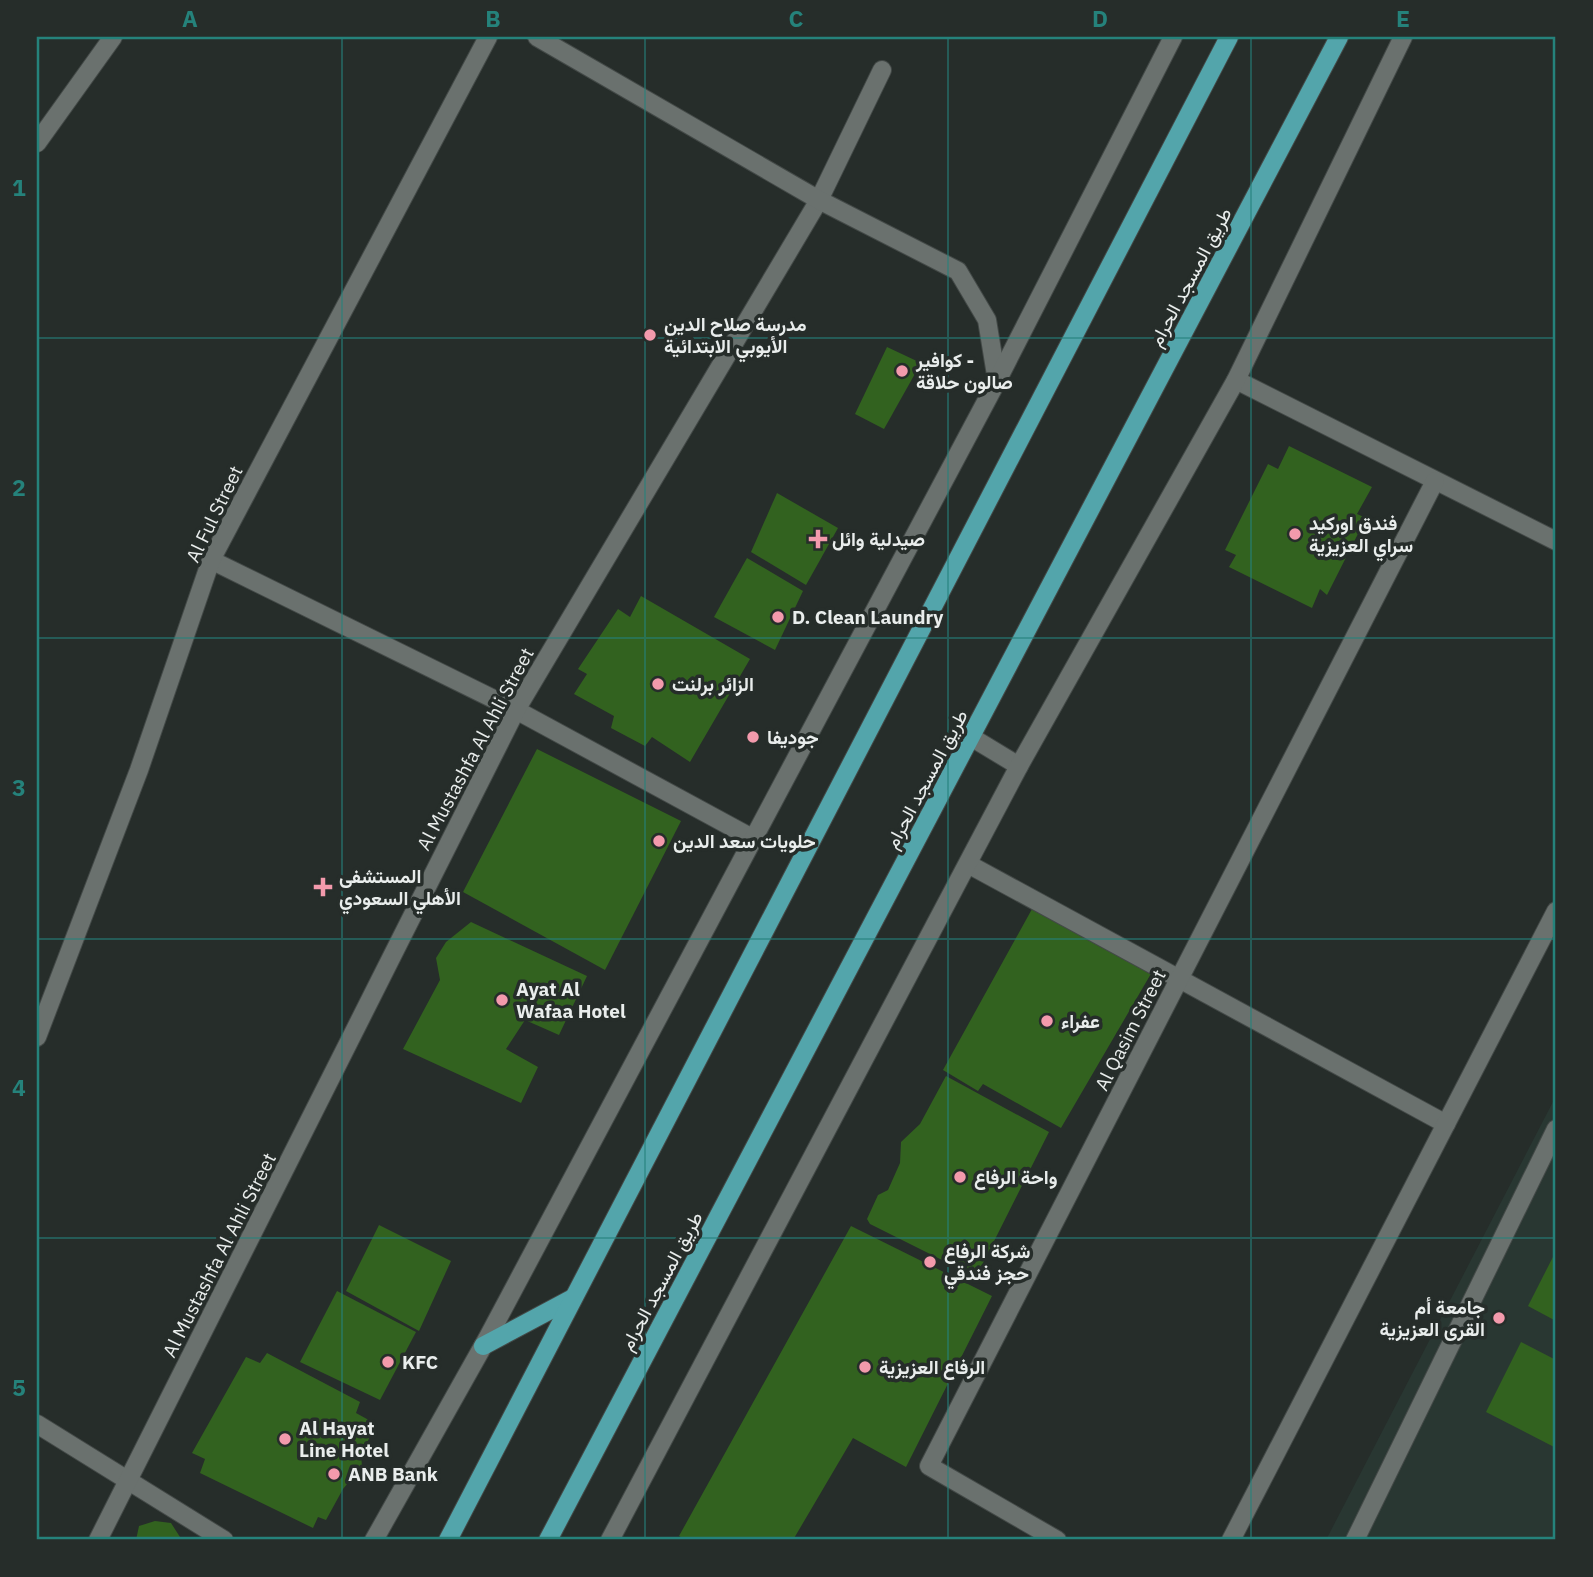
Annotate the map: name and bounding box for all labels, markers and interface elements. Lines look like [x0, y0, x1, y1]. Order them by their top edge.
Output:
text: A [182, 3, 198, 33]
text: B [485, 3, 501, 33]
text: C [789, 3, 804, 33]
text: D [1092, 3, 1108, 33]
text: E [1396, 3, 1410, 33]
text: 1 [12, 172, 26, 202]
street label: طريق المسجد الحرام [1143, 204, 1238, 351]
place label: مدرسة صلاح الدين الأيوبي الابتدائية [664, 312, 807, 363]
marker: مدرسة صلاح الدين الأيوبي الابتدائية [642, 327, 658, 343]
place label: كوافير - صالون حلاقة [915, 348, 1013, 395]
marker: كوافير - صالون حلاقة [894, 363, 910, 379]
street label: Al Ful Street [180, 462, 248, 566]
text: 2 [12, 472, 26, 502]
place label: فندق اوركيد سراي العزيزية [1309, 511, 1413, 562]
marker: فندق اوركيد سراي العزيزية [1287, 526, 1303, 542]
place label: صيدلية وائل [832, 527, 925, 552]
marker: صيدلية وائل [810, 531, 826, 547]
place label: D. Clean Laundry [792, 605, 944, 629]
marker: D. Clean Laundry [770, 609, 786, 625]
street label: Al Mustashfa Al Ahli Street [411, 644, 539, 854]
place label: الزائر برلنت [672, 672, 754, 697]
marker: الزائر برلنت [650, 676, 666, 692]
street label: طريق المسجد الحرام [879, 706, 974, 853]
place label: جوديفا [767, 725, 819, 750]
marker: جوديفا [745, 729, 761, 745]
text: 3 [12, 772, 26, 802]
place label: حلويات سعد الدين [673, 829, 816, 854]
marker: حلويات سعد الدين [651, 833, 667, 849]
place label: المستشفى الأهلي السعودي [339, 864, 461, 915]
marker: المستشفى الأهلي السعودي [313, 877, 333, 897]
street label: Al Qasim Street [1089, 965, 1171, 1095]
place label: Ayat Al Wafaa Hotel [516, 977, 626, 1023]
marker: Ayat Al Wafaa Hotel [494, 992, 510, 1008]
place label: عفراء [1061, 1009, 1100, 1034]
marker: عفراء [1039, 1013, 1055, 1029]
text: 4 [12, 1072, 26, 1102]
street label: Al Mustashfa Al Ahli Street [157, 1149, 281, 1361]
place label: واحة الرفاع [974, 1165, 1058, 1190]
marker: واحة الرفاع [952, 1169, 968, 1185]
street label: طريق المسجد الحرام [614, 1208, 709, 1355]
place label: شركة الرفاع حجز فندقي [944, 1239, 1030, 1290]
marker: شركة الرفاع حجز فندقي [922, 1254, 938, 1270]
place label: جامعة أم القرى العزيزية [1380, 1295, 1485, 1342]
marker: جامعة أم القرى العزيزية [1491, 1310, 1507, 1326]
place label: KFC [402, 1350, 438, 1374]
marker: KFC [380, 1354, 396, 1370]
place label: الرفاع العزيزية [879, 1355, 985, 1380]
marker: الرفاع العزيزية [857, 1359, 873, 1375]
text: 5 [12, 1372, 26, 1402]
place label: Al Hayat Line Hotel [299, 1416, 389, 1462]
marker: Al Hayat Line Hotel [277, 1431, 293, 1447]
place label: ANB Bank [348, 1462, 438, 1486]
marker: ANB Bank [326, 1466, 342, 1482]

